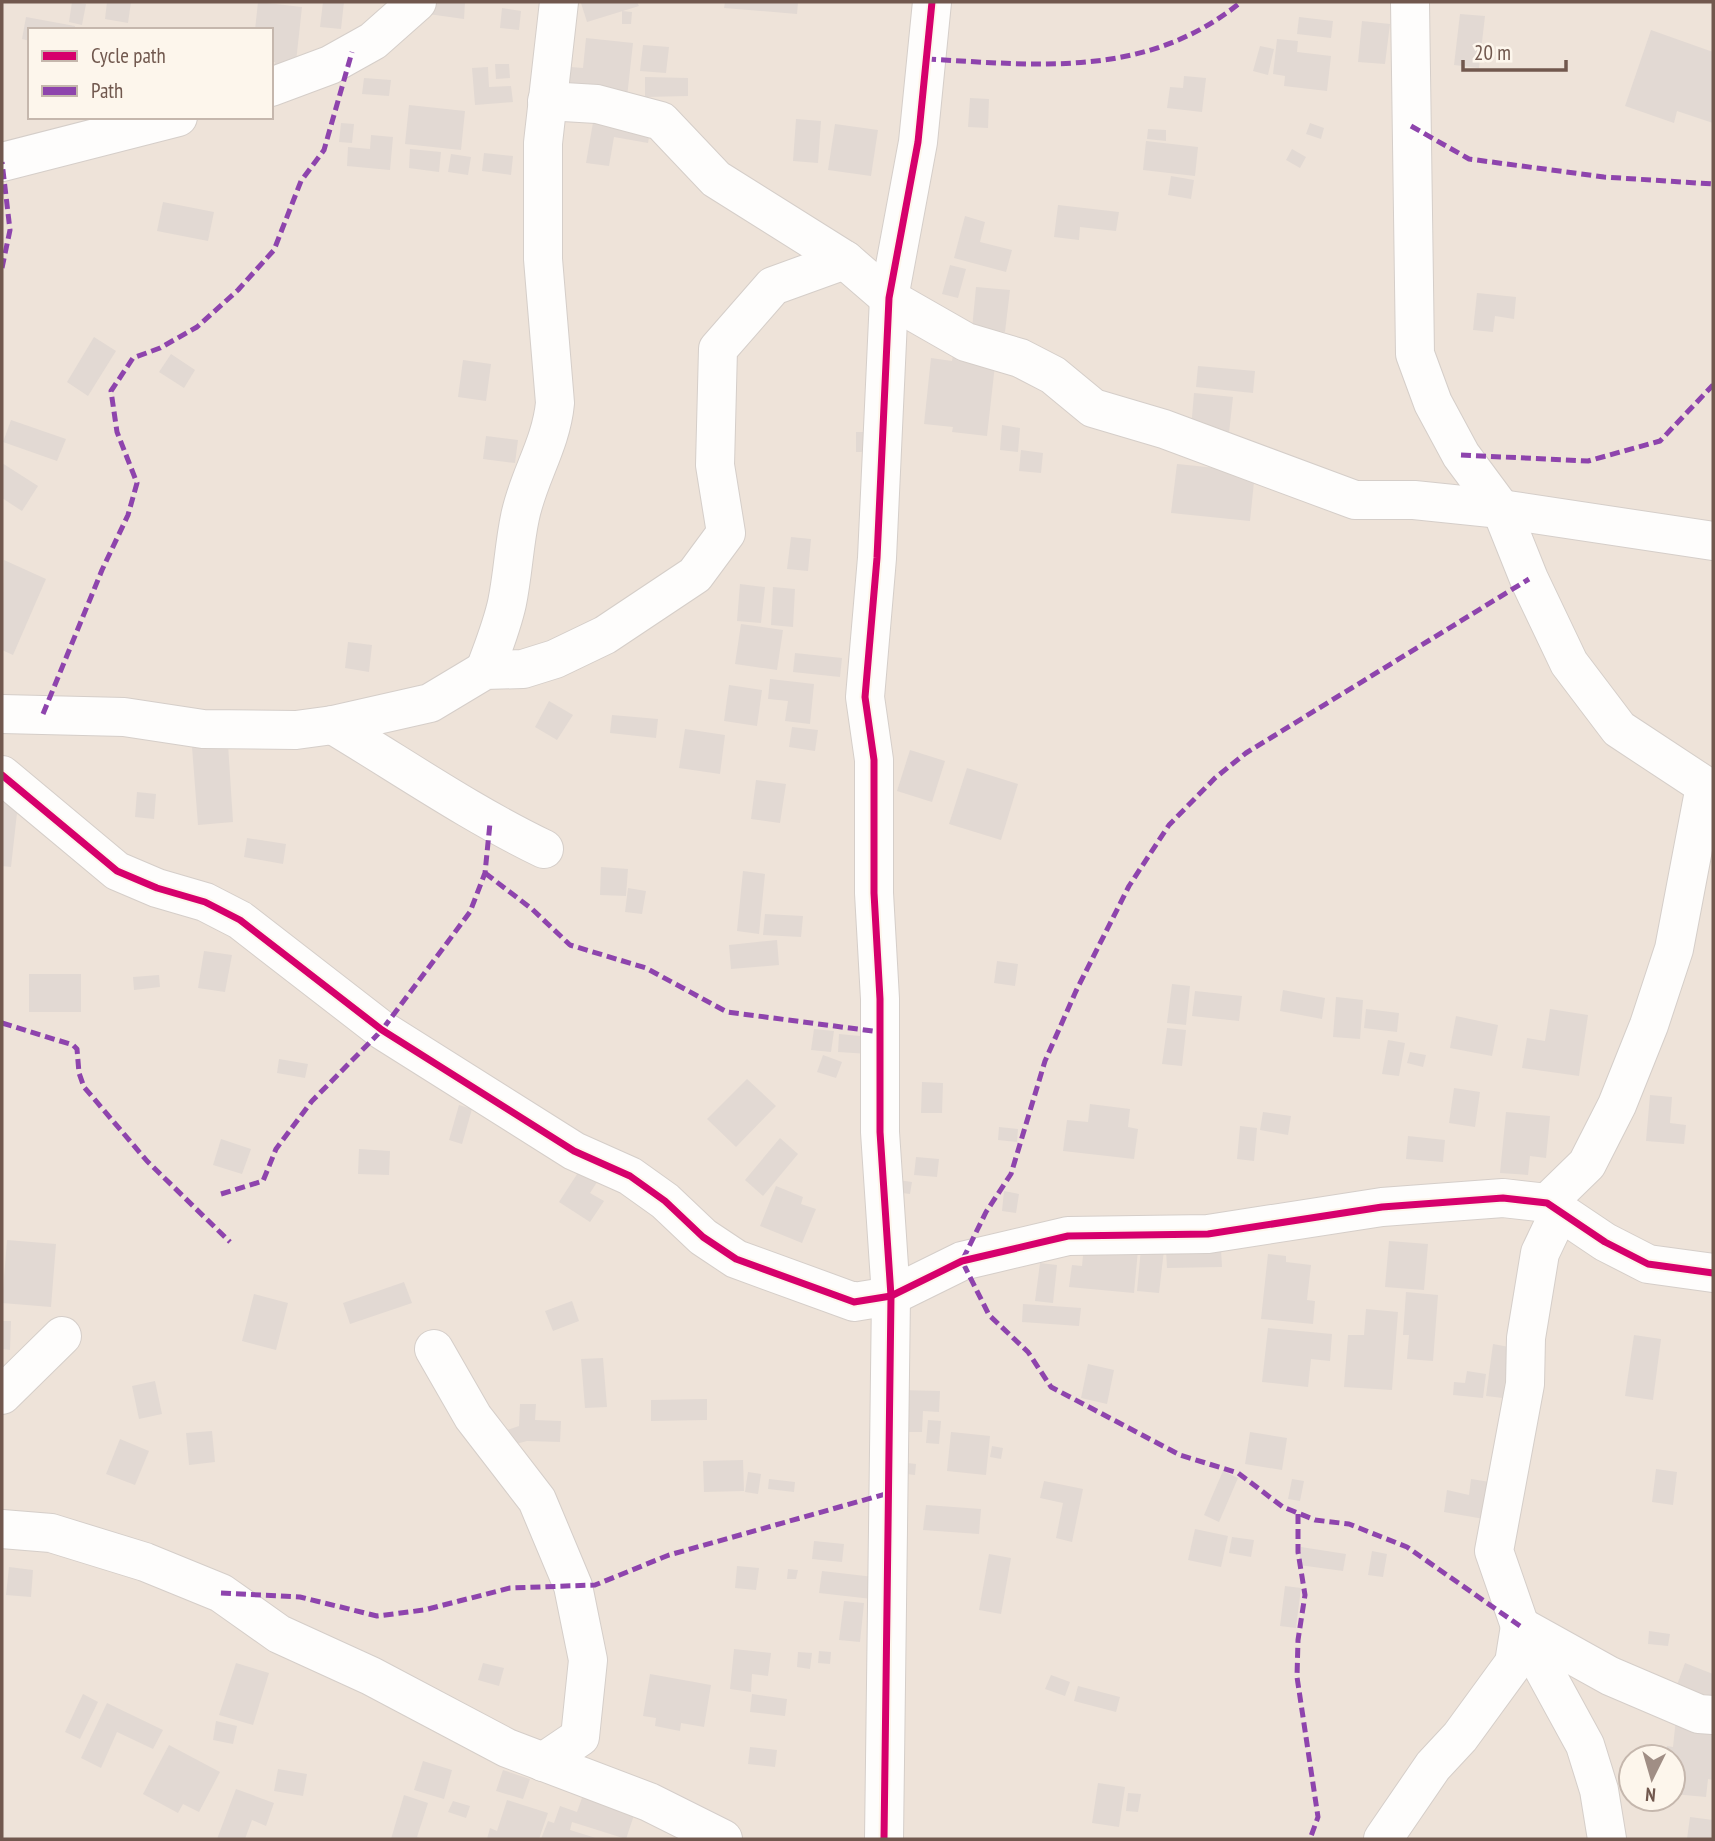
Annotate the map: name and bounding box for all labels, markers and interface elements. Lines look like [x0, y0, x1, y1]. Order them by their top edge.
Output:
legend [28, 28, 273, 119]
scale bar [1463, 28, 1566, 72]
text: 20 m [1474, 39, 1511, 66]
text: Cycle path [91, 42, 166, 69]
text: Path [91, 77, 123, 104]
north arrow [1617, 1743, 1687, 1813]
text: N [1644, 1783, 1657, 1807]

